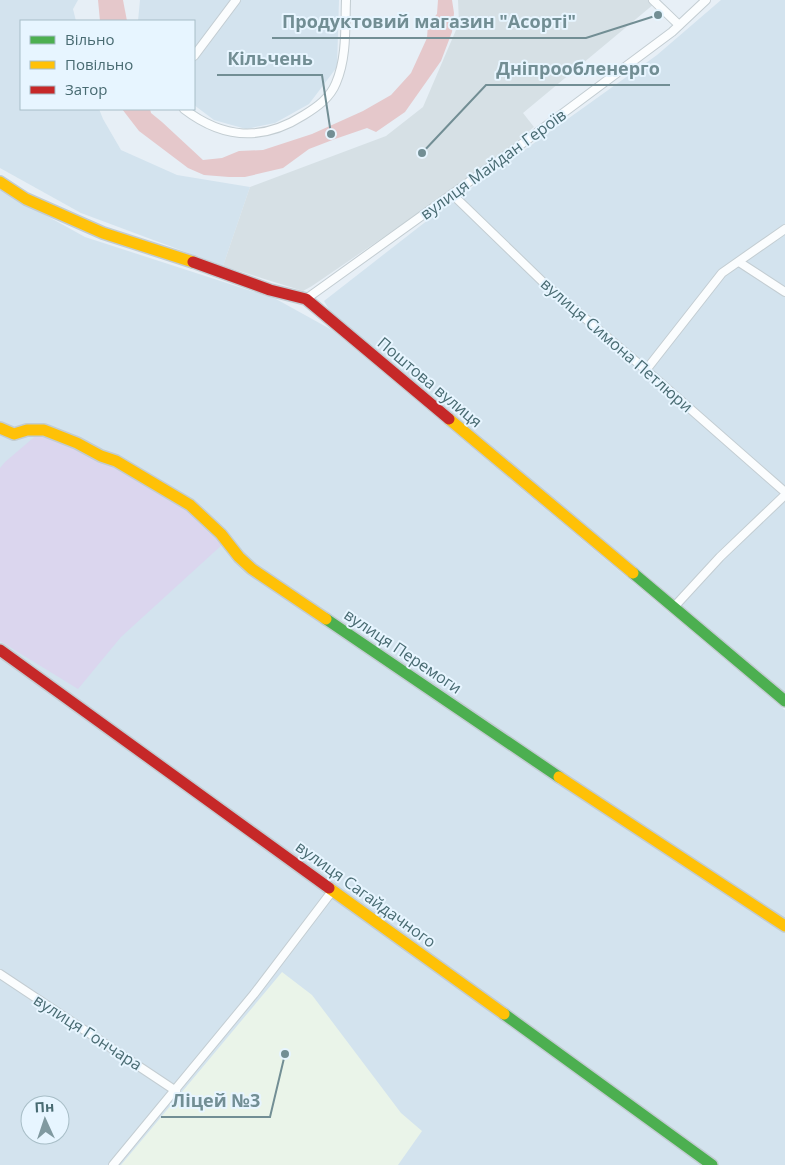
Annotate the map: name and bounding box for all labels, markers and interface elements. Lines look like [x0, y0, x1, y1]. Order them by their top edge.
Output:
callout: Продуктовий магазин "Асорті" [272, 5, 586, 38]
text: Продуктовий магазин "Асорті" [282, 9, 576, 33]
legend [20, 20, 195, 110]
text: Вільно [65, 29, 114, 49]
callout: Кільчень [217, 42, 322, 75]
text: Кільчень [227, 46, 313, 70]
callout: Дніпрообленерго [486, 52, 670, 85]
text: Повільно [65, 54, 133, 74]
text: Дніпрообленерго [496, 56, 660, 80]
text: Затор [65, 79, 107, 99]
street label: вулиця Майдан Героїв [416, 104, 570, 224]
street label: вулиця Симона Петлюри [536, 273, 698, 417]
street label: Поштова вулиця [373, 332, 487, 432]
street label: вулиця Перемоги [340, 603, 466, 699]
street label: вулиця Сагайдачного [291, 836, 441, 952]
street label: вулиця Гончара [30, 989, 146, 1075]
callout: Ліцей №3 [161, 1084, 270, 1117]
text: Ліцей №3 [172, 1088, 260, 1112]
north arrow [20, 1095, 70, 1145]
text: Пн [34, 1097, 55, 1117]

